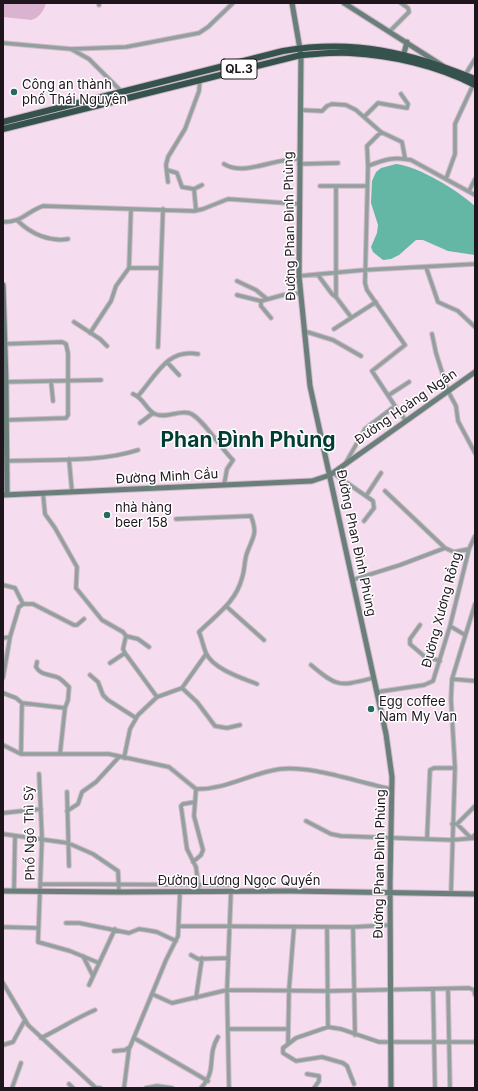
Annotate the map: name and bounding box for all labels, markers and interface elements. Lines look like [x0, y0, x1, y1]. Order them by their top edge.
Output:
road number: QL.3 [221, 59, 257, 79]
place label: Công an thành phố Thái Nguyên [22, 77, 127, 108]
marker: Công an thành phố Thái Nguyên [9, 87, 19, 97]
street label: Đường Phan Đình Phùng [281, 151, 299, 301]
street label: Đường Hoàng Ngân [352, 366, 460, 448]
district label: Phan Đình Phùng [161, 428, 335, 454]
street label: Đường Minh Cầu [115, 467, 219, 487]
street label: Đường Phan Đình Phùng [333, 468, 379, 618]
place label: nhà hàng beer 158 [115, 500, 172, 531]
marker: nhà hàng beer 158 [102, 510, 112, 520]
street label: Đường Xương Rồng [419, 550, 465, 670]
place label: Egg coffee Nam My Van [379, 694, 457, 725]
marker: Egg coffee Nam My Van [366, 704, 376, 714]
street label: Phố Ngô Thì Sỹ [21, 785, 39, 881]
street label: Đường Phan Đình Phùng [371, 789, 389, 939]
street label: Đường Lương Ngọc Quyến [158, 873, 320, 889]

